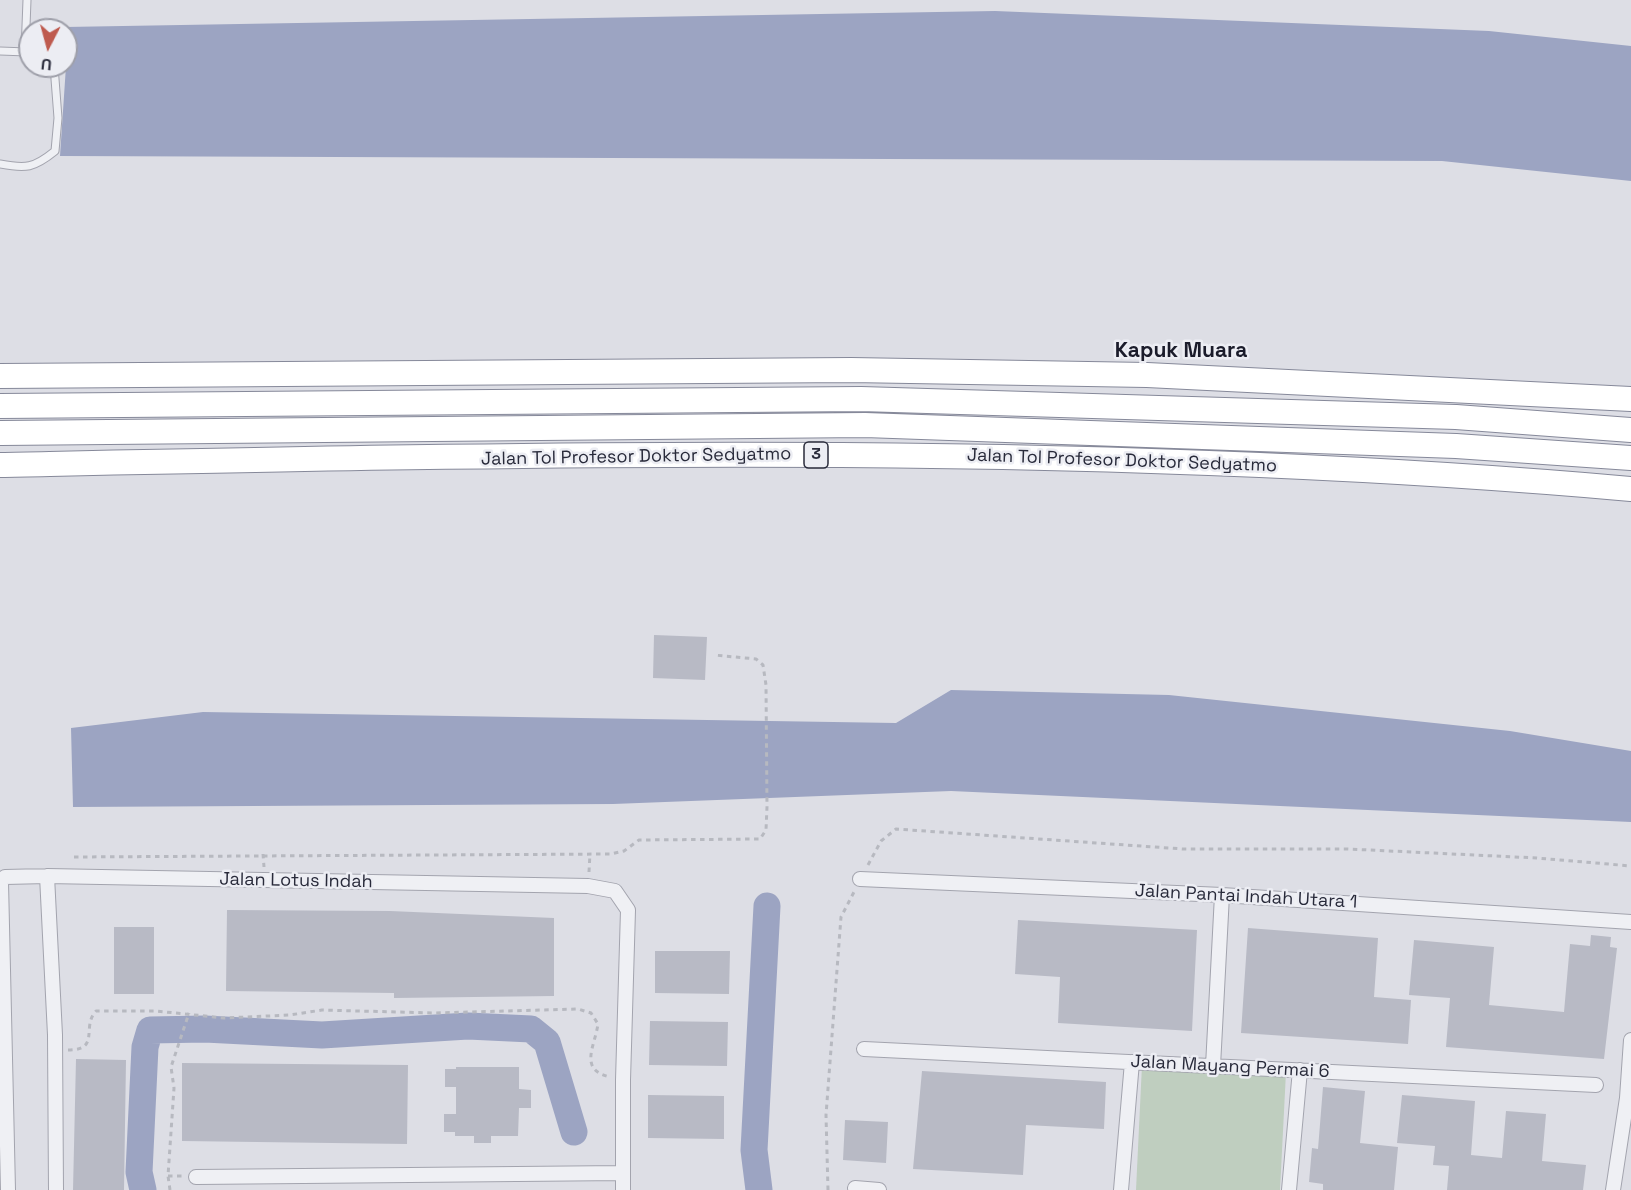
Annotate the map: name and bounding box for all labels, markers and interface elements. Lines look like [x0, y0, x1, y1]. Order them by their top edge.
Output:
north arrow [18, 18, 78, 78]
text: U [40, 53, 53, 75]
district label: Kapuk Muara [1115, 338, 1247, 364]
road number: 3 [804, 442, 828, 468]
street label: Jalan Tol Profesor Doktor Sedyatmo [481, 443, 791, 471]
street label: Jalan Tol Profesor Doktor Sedyatmo [967, 445, 1277, 477]
street label: Jalan Lotus Indah [219, 869, 373, 893]
street label: Jalan Pantai Indah Utara 1 [1134, 880, 1358, 914]
street label: Jalan Mayang Permai 6 [1130, 1051, 1330, 1083]

